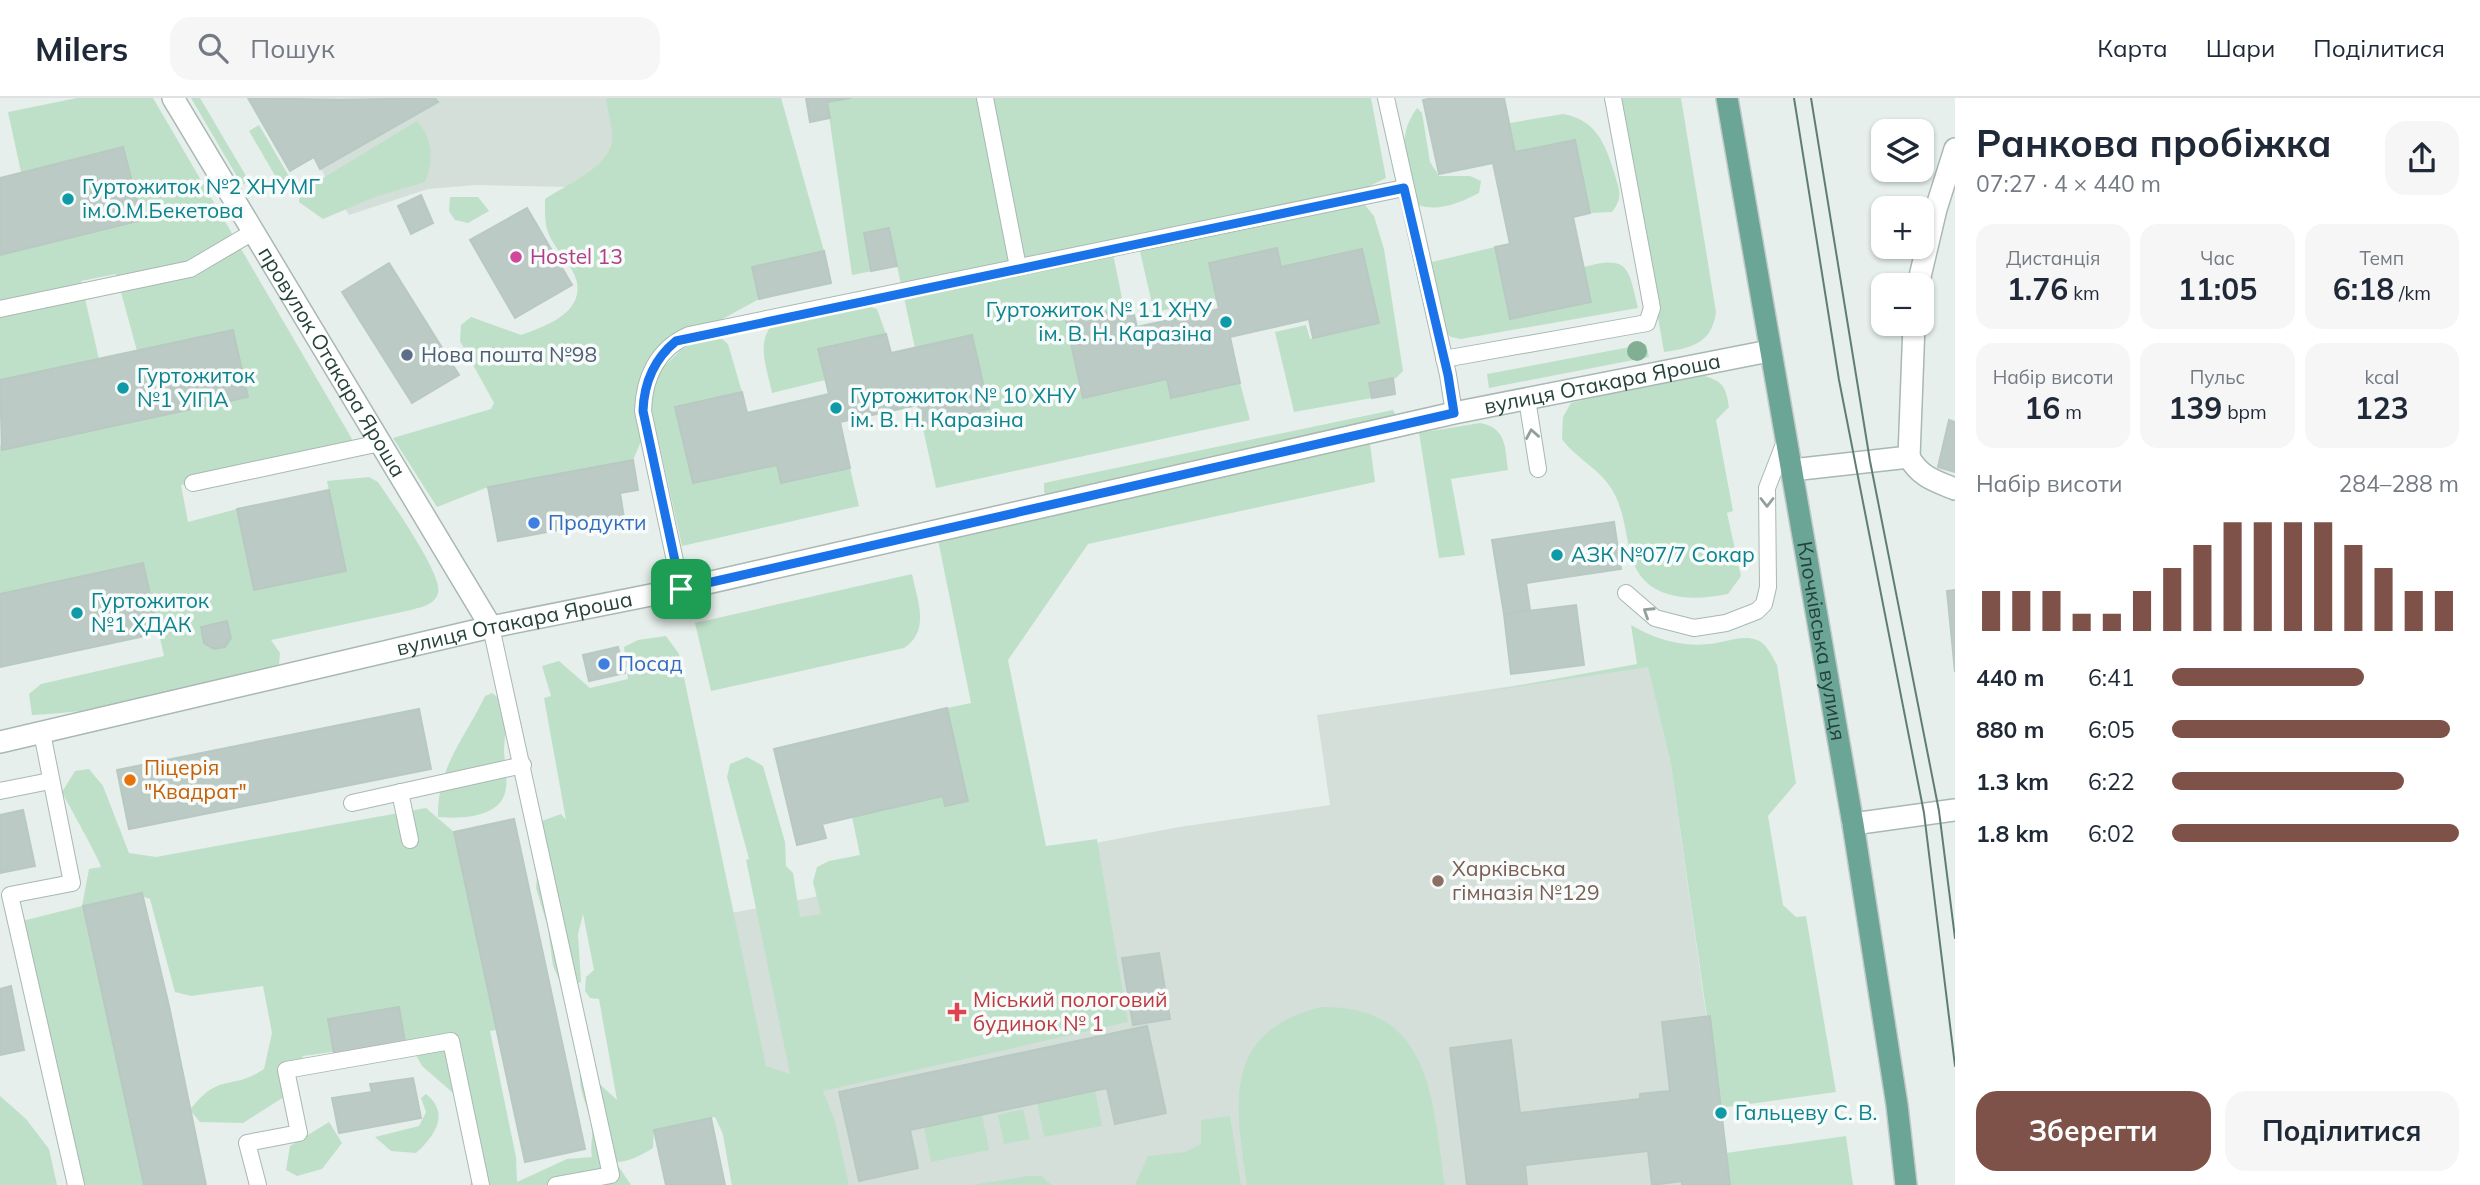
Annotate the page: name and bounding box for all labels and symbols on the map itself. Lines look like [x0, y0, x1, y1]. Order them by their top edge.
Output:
place label: Гуртожиток №2 ХНУМГ ім.О.М.Бекетова [82, 173, 320, 223]
marker: Гуртожиток №2 ХНУМГ ім.О.М.Бекетова [60, 191, 76, 207]
street label: провулок Отакара Яроша [253, 241, 412, 482]
place label: Hostel 13 [530, 243, 623, 269]
marker: Hostel 13 [508, 249, 524, 265]
place label: Гуртожиток № 11 ХНУ ім. В. Н. Каразіна [986, 296, 1212, 346]
marker: Гуртожиток № 11 ХНУ ім. В. Н. Каразіна [1218, 314, 1234, 330]
place label: Нова пошта №98 [421, 341, 597, 367]
marker: Нова пошта №98 [399, 347, 415, 363]
street label: вулиця Отакара Яроша [1482, 347, 1723, 419]
place label: Гуртожиток №1 УІПА [137, 362, 256, 412]
marker: Гуртожиток №1 УІПА [115, 380, 131, 396]
place label: Гуртожиток № 10 ХНУ ім. В. Н. Каразіна [850, 382, 1076, 432]
marker: Гуртожиток № 10 ХНУ ім. В. Н. Каразіна [828, 400, 844, 416]
one-way arrow [1525, 428, 1540, 440]
one-way arrow [1759, 497, 1775, 507]
place label: Продукти [548, 509, 647, 535]
marker: Продукти [526, 515, 542, 531]
street label: Клочківська вулиця [1792, 539, 1852, 742]
place label: АЗК №07/7 Сокар [1571, 541, 1755, 567]
marker: АЗК №07/7 Сокар [1549, 547, 1565, 563]
pin [651, 559, 711, 619]
street label: вулиця Отакара Яроша [394, 585, 634, 661]
place label: Гуртожиток №1 ХДАК [91, 587, 210, 637]
marker: Гуртожиток №1 ХДАК [69, 605, 85, 621]
one-way arrow [1643, 608, 1656, 621]
place label: Посад [618, 650, 683, 676]
marker: Посад [596, 656, 612, 672]
place label: Піцерія "Квадрат" [144, 754, 247, 804]
marker: Піцерія "Квадрат" [122, 772, 138, 788]
place label: Харківська гімназія №129 [1452, 855, 1600, 905]
marker: Харківська гімназія №129 [1430, 873, 1446, 889]
place label: Міський пологовий будинок № 1 [973, 986, 1167, 1036]
marker: Міський пологовий будинок № 1 [947, 1002, 967, 1022]
place label: Гальцеву С. В. [1735, 1099, 1877, 1125]
marker: Гальцеву С. В. [1713, 1105, 1729, 1121]

